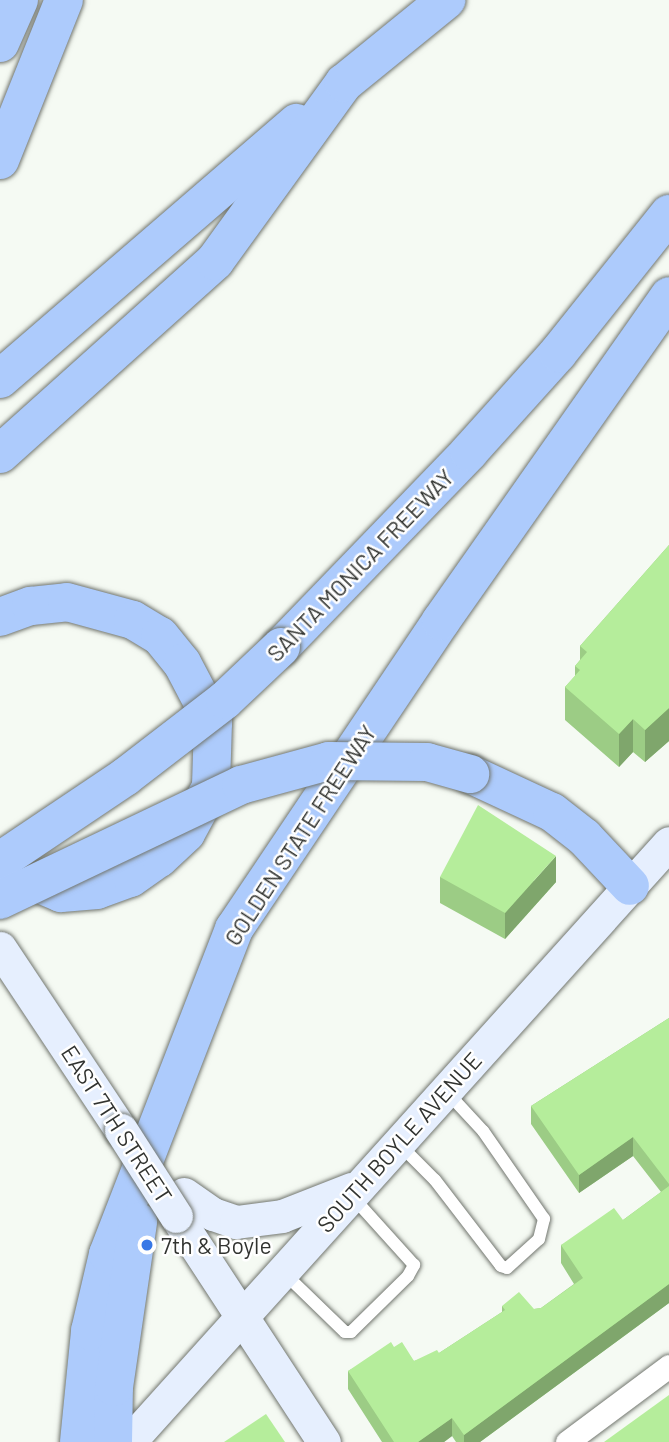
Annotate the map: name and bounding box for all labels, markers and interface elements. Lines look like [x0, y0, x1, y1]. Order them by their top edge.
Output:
street label: SANTA MONICA FREEWAY [261, 463, 459, 667]
street label: GOLDEN STATE FREEWAY [218, 720, 382, 950]
street label: EAST 7TH STREET [56, 1040, 178, 1208]
street label: SOUTH BOYLE AVENUE [311, 1046, 487, 1238]
place label: 7th & Boyle [161, 1231, 272, 1259]
marker: 7th & Boyle [139, 1237, 155, 1253]

